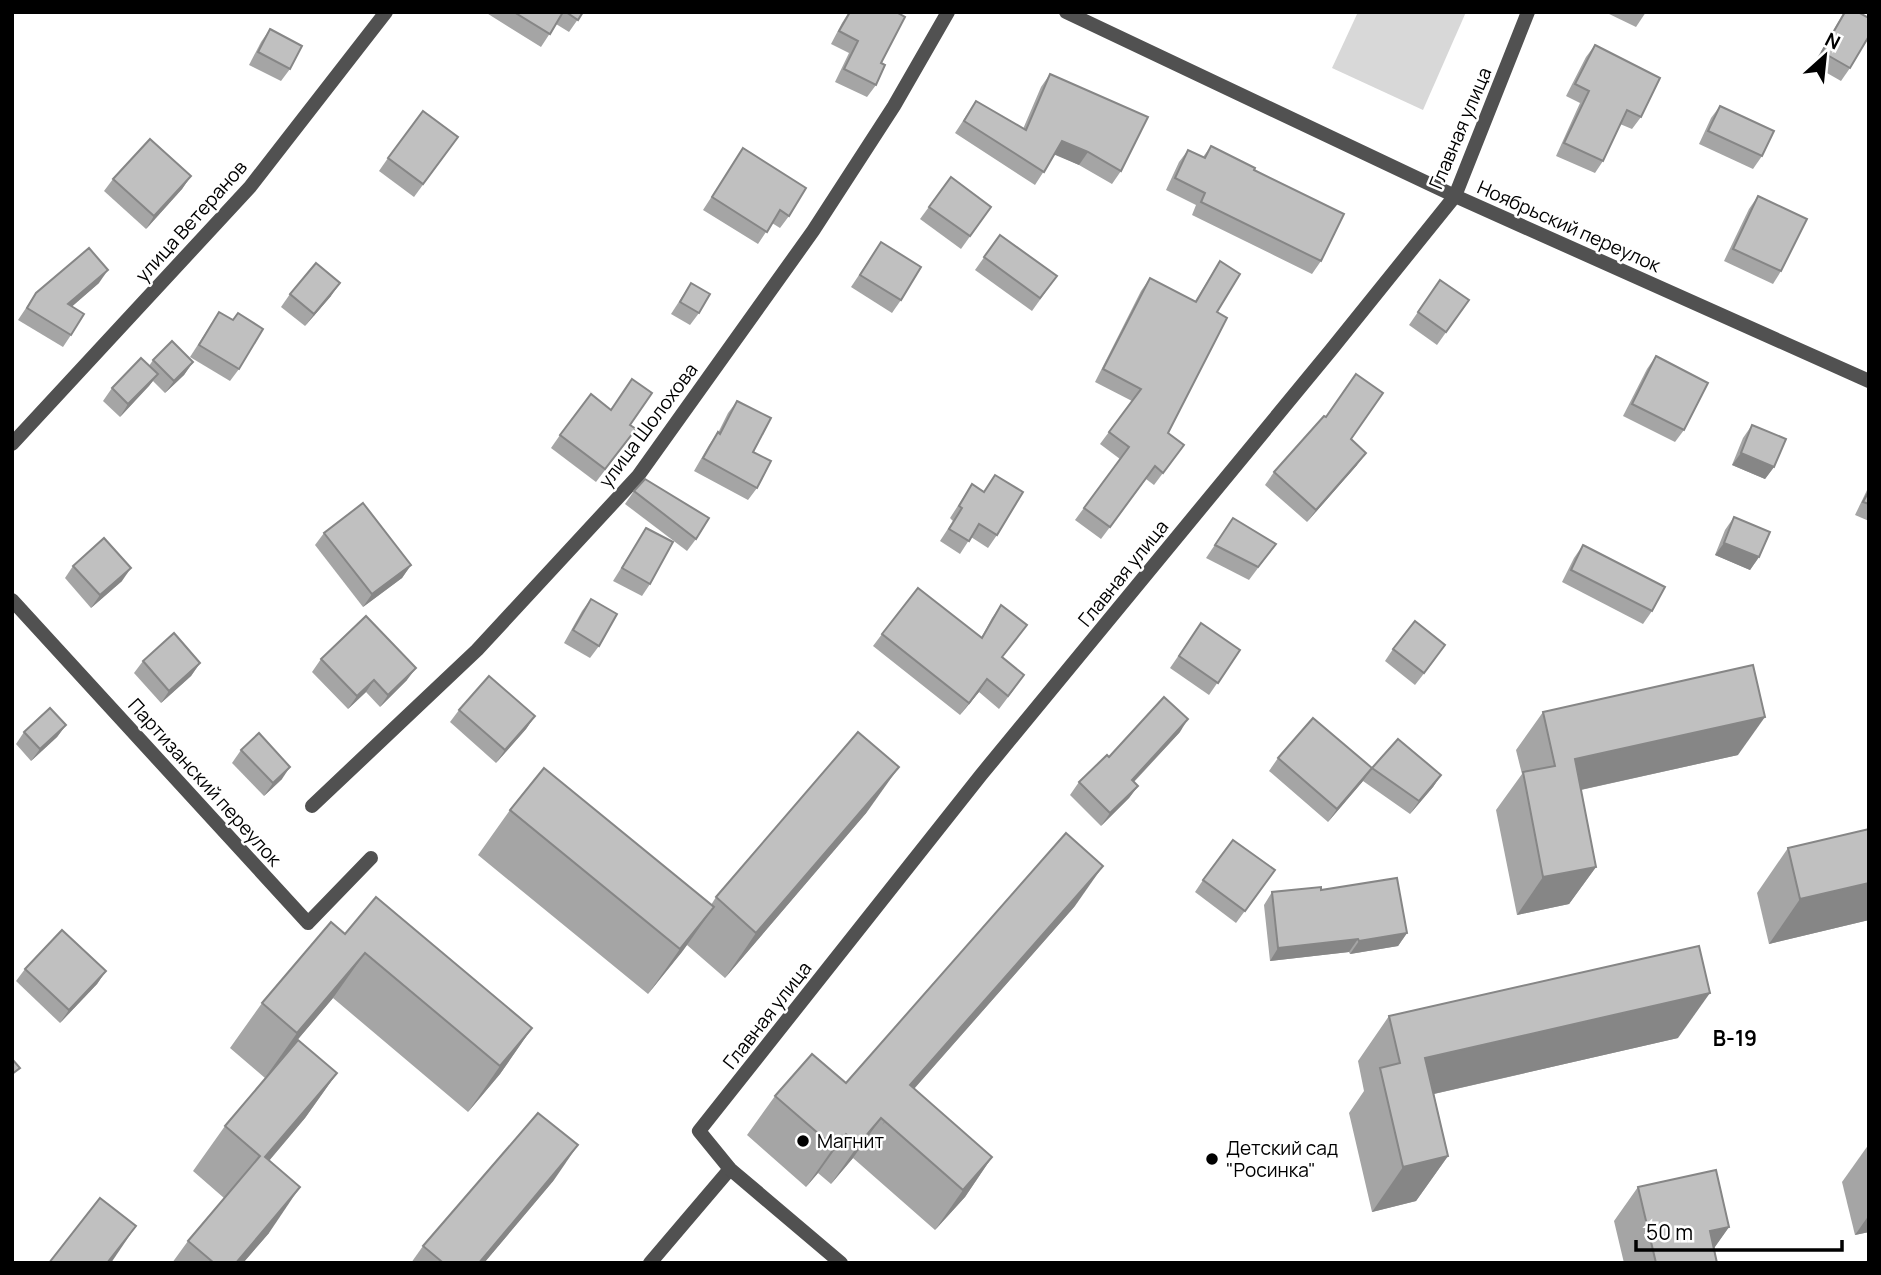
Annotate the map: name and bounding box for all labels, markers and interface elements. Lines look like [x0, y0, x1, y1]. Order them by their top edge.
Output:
north arrow [1790, 21, 1860, 91]
text: N [1821, 26, 1845, 56]
street label: Главная улица [1423, 63, 1497, 193]
street label: улица Ветеранов [129, 155, 253, 287]
street label: Ноябрьский переулок [1473, 174, 1665, 278]
street label: улица Шолохова [593, 357, 703, 493]
street label: Главная улица [1072, 514, 1174, 632]
street label: Партизанский переулок [123, 692, 288, 872]
street label: Главная улица [717, 956, 817, 1074]
district label: В-19 [1713, 1024, 1757, 1052]
place label: Магнит [817, 1128, 884, 1154]
marker: Магнит [795, 1133, 811, 1149]
place label: Детский сад "Росинка" [1226, 1135, 1338, 1183]
marker: Детский сад "Росинка" [1204, 1151, 1220, 1167]
scale bar [1636, 1208, 1842, 1252]
text: 50 m [1646, 1218, 1693, 1246]

